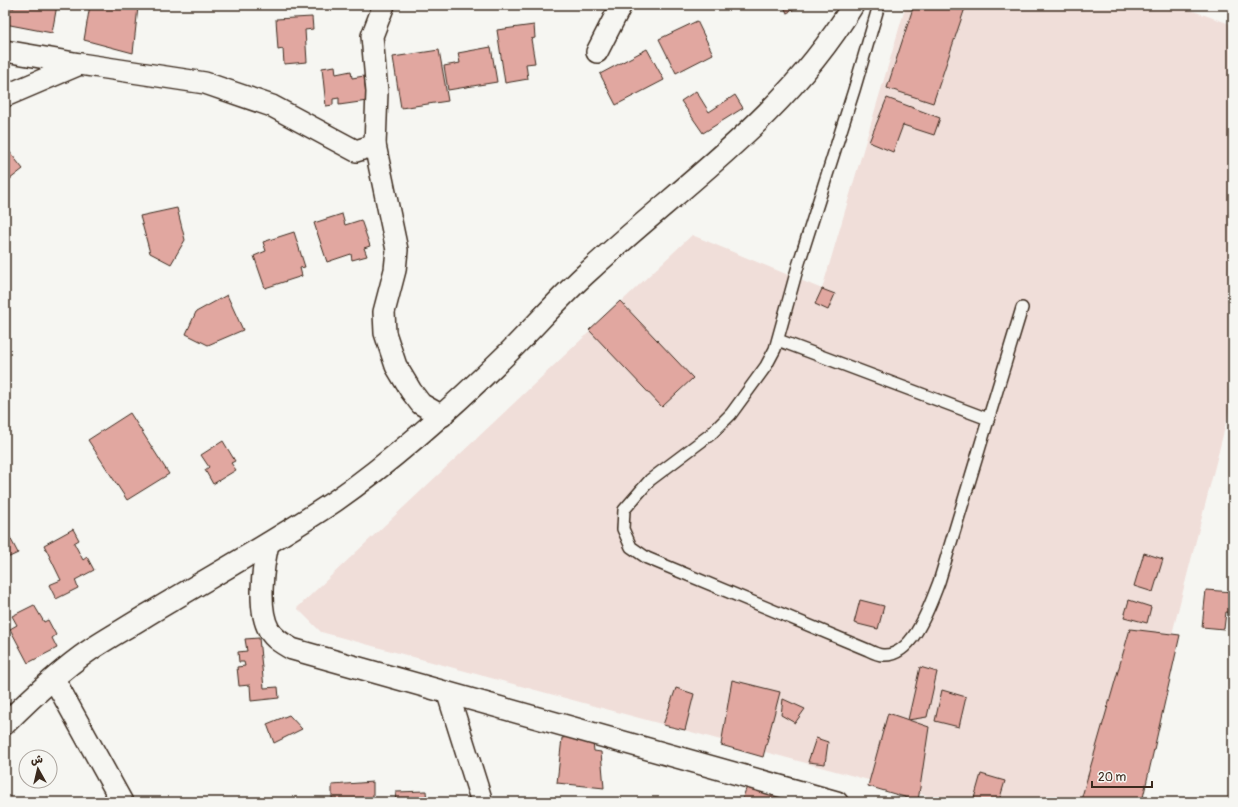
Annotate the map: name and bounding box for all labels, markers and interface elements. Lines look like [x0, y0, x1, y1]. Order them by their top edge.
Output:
north arrow [18, 749, 58, 789]
text: ش [30, 752, 44, 767]
scale bar [1092, 763, 1152, 789]
text: 20 m [1098, 770, 1127, 785]

